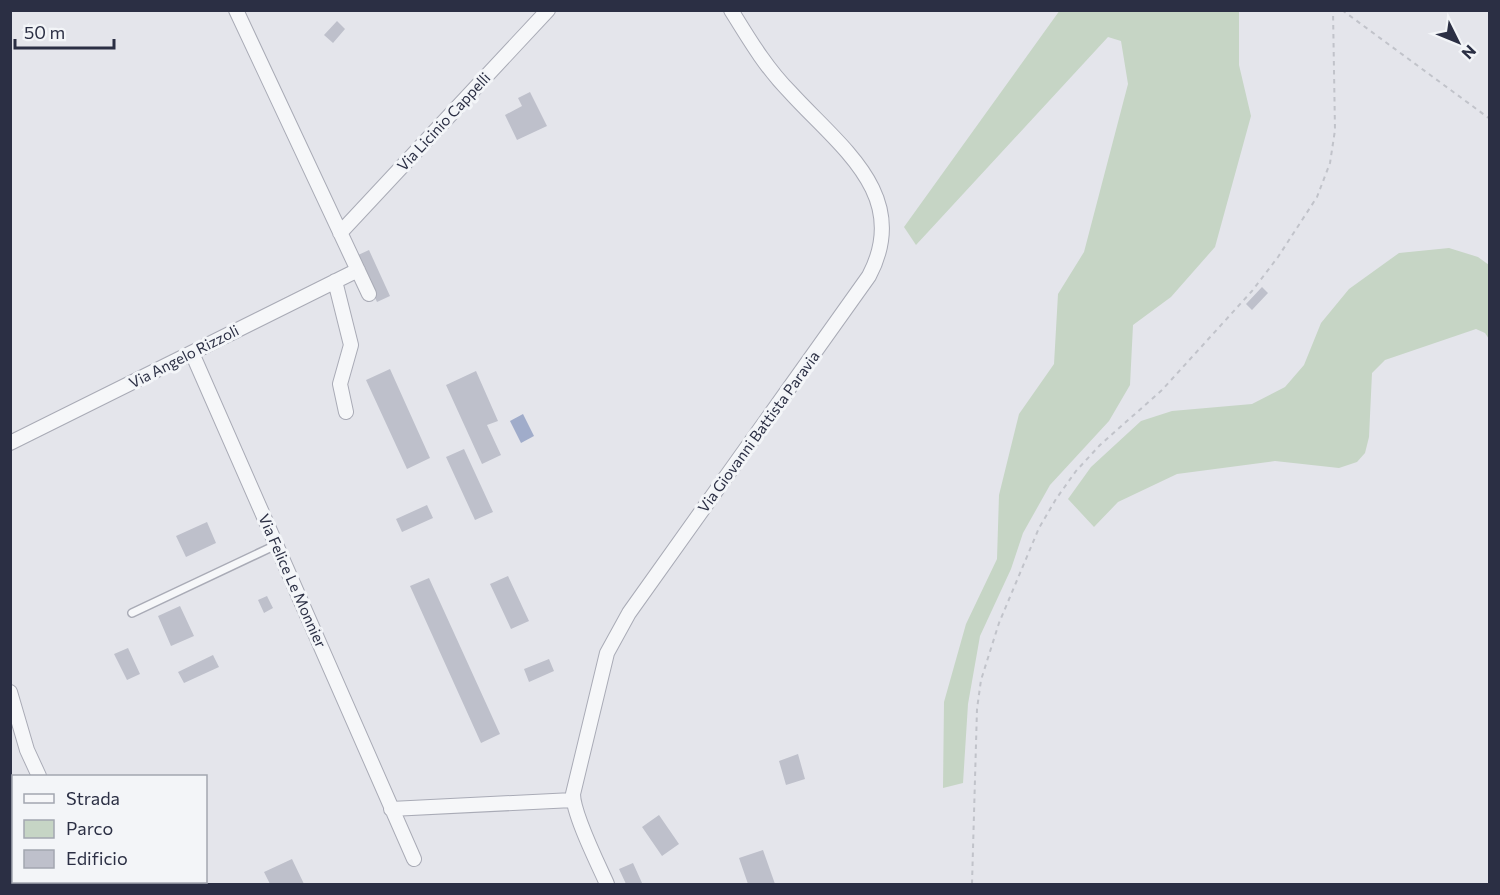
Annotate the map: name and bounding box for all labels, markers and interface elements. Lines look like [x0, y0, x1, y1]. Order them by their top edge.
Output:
scale bar [15, 12, 114, 50]
north arrow [1428, 12, 1488, 72]
text: 50 m [24, 21, 65, 43]
text: N [1458, 42, 1480, 63]
street label: Via Licinio Cappelli [393, 68, 494, 174]
street label: Via Angelo Rizzoli [126, 321, 241, 392]
street label: Via Giovanni Battista Paravia [694, 347, 823, 516]
street label: Via Felice Le Monnier [255, 511, 331, 650]
legend [12, 775, 207, 883]
text: Strada [66, 787, 120, 809]
text: Parco [66, 817, 113, 839]
text: Edificio [66, 847, 128, 869]

